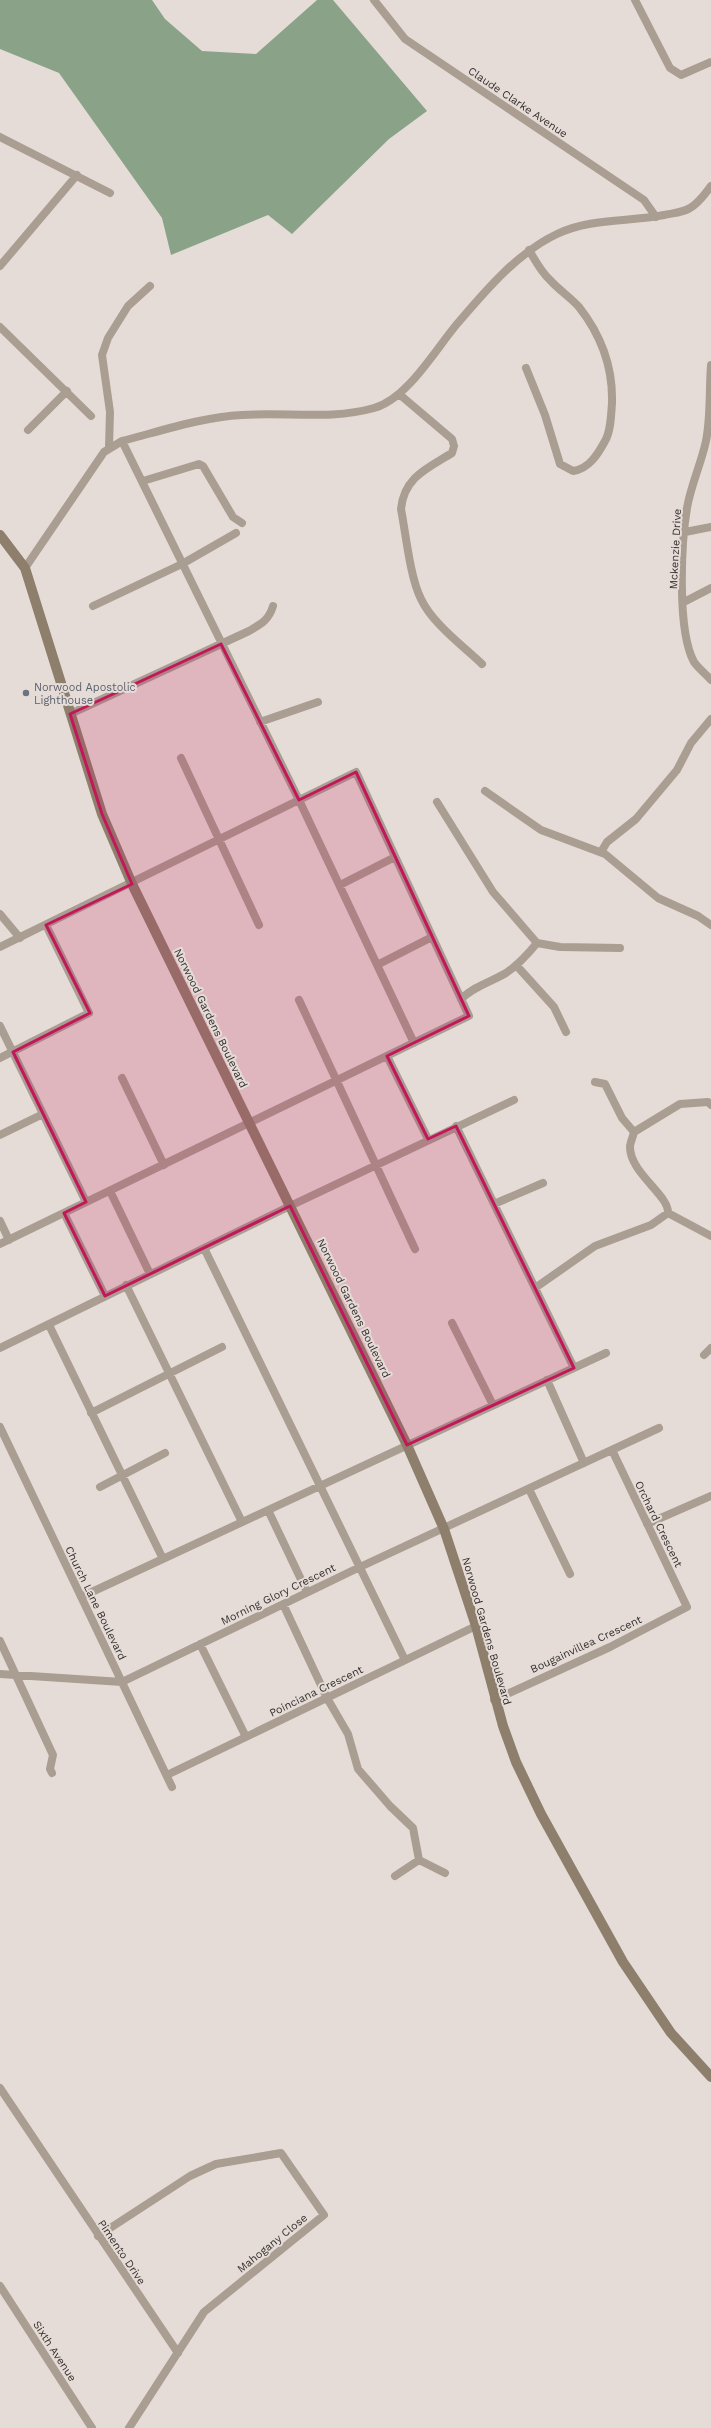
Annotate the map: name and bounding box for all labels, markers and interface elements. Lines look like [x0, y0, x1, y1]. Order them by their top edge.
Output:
street label: Claude Clarke Avenue [466, 64, 570, 141]
street label: Mckenzie Drive [667, 508, 684, 590]
place label: Norwood Apostolic Lighthouse [34, 681, 136, 707]
marker: Norwood Apostolic Lighthouse [21, 688, 31, 698]
street label: Norwood Gardens Boulevard [171, 947, 250, 1090]
street label: Norwood Gardens Boulevard [314, 1237, 393, 1380]
street label: Orchard Crescent [632, 1479, 685, 1570]
street label: Church Lane Boulevard [62, 1544, 129, 1662]
street label: Norwood Gardens Boulevard [459, 1556, 514, 1707]
street label: Morning Glory Crescent [219, 1561, 338, 1628]
street label: Bougainvillea Crescent [528, 1613, 644, 1676]
street label: Poinciana Crescent [267, 1663, 366, 1720]
street label: Mahogany Close [235, 2211, 310, 2276]
street label: Pimento Drive [95, 2217, 148, 2287]
street label: Sixth Avenue [30, 2319, 79, 2384]

